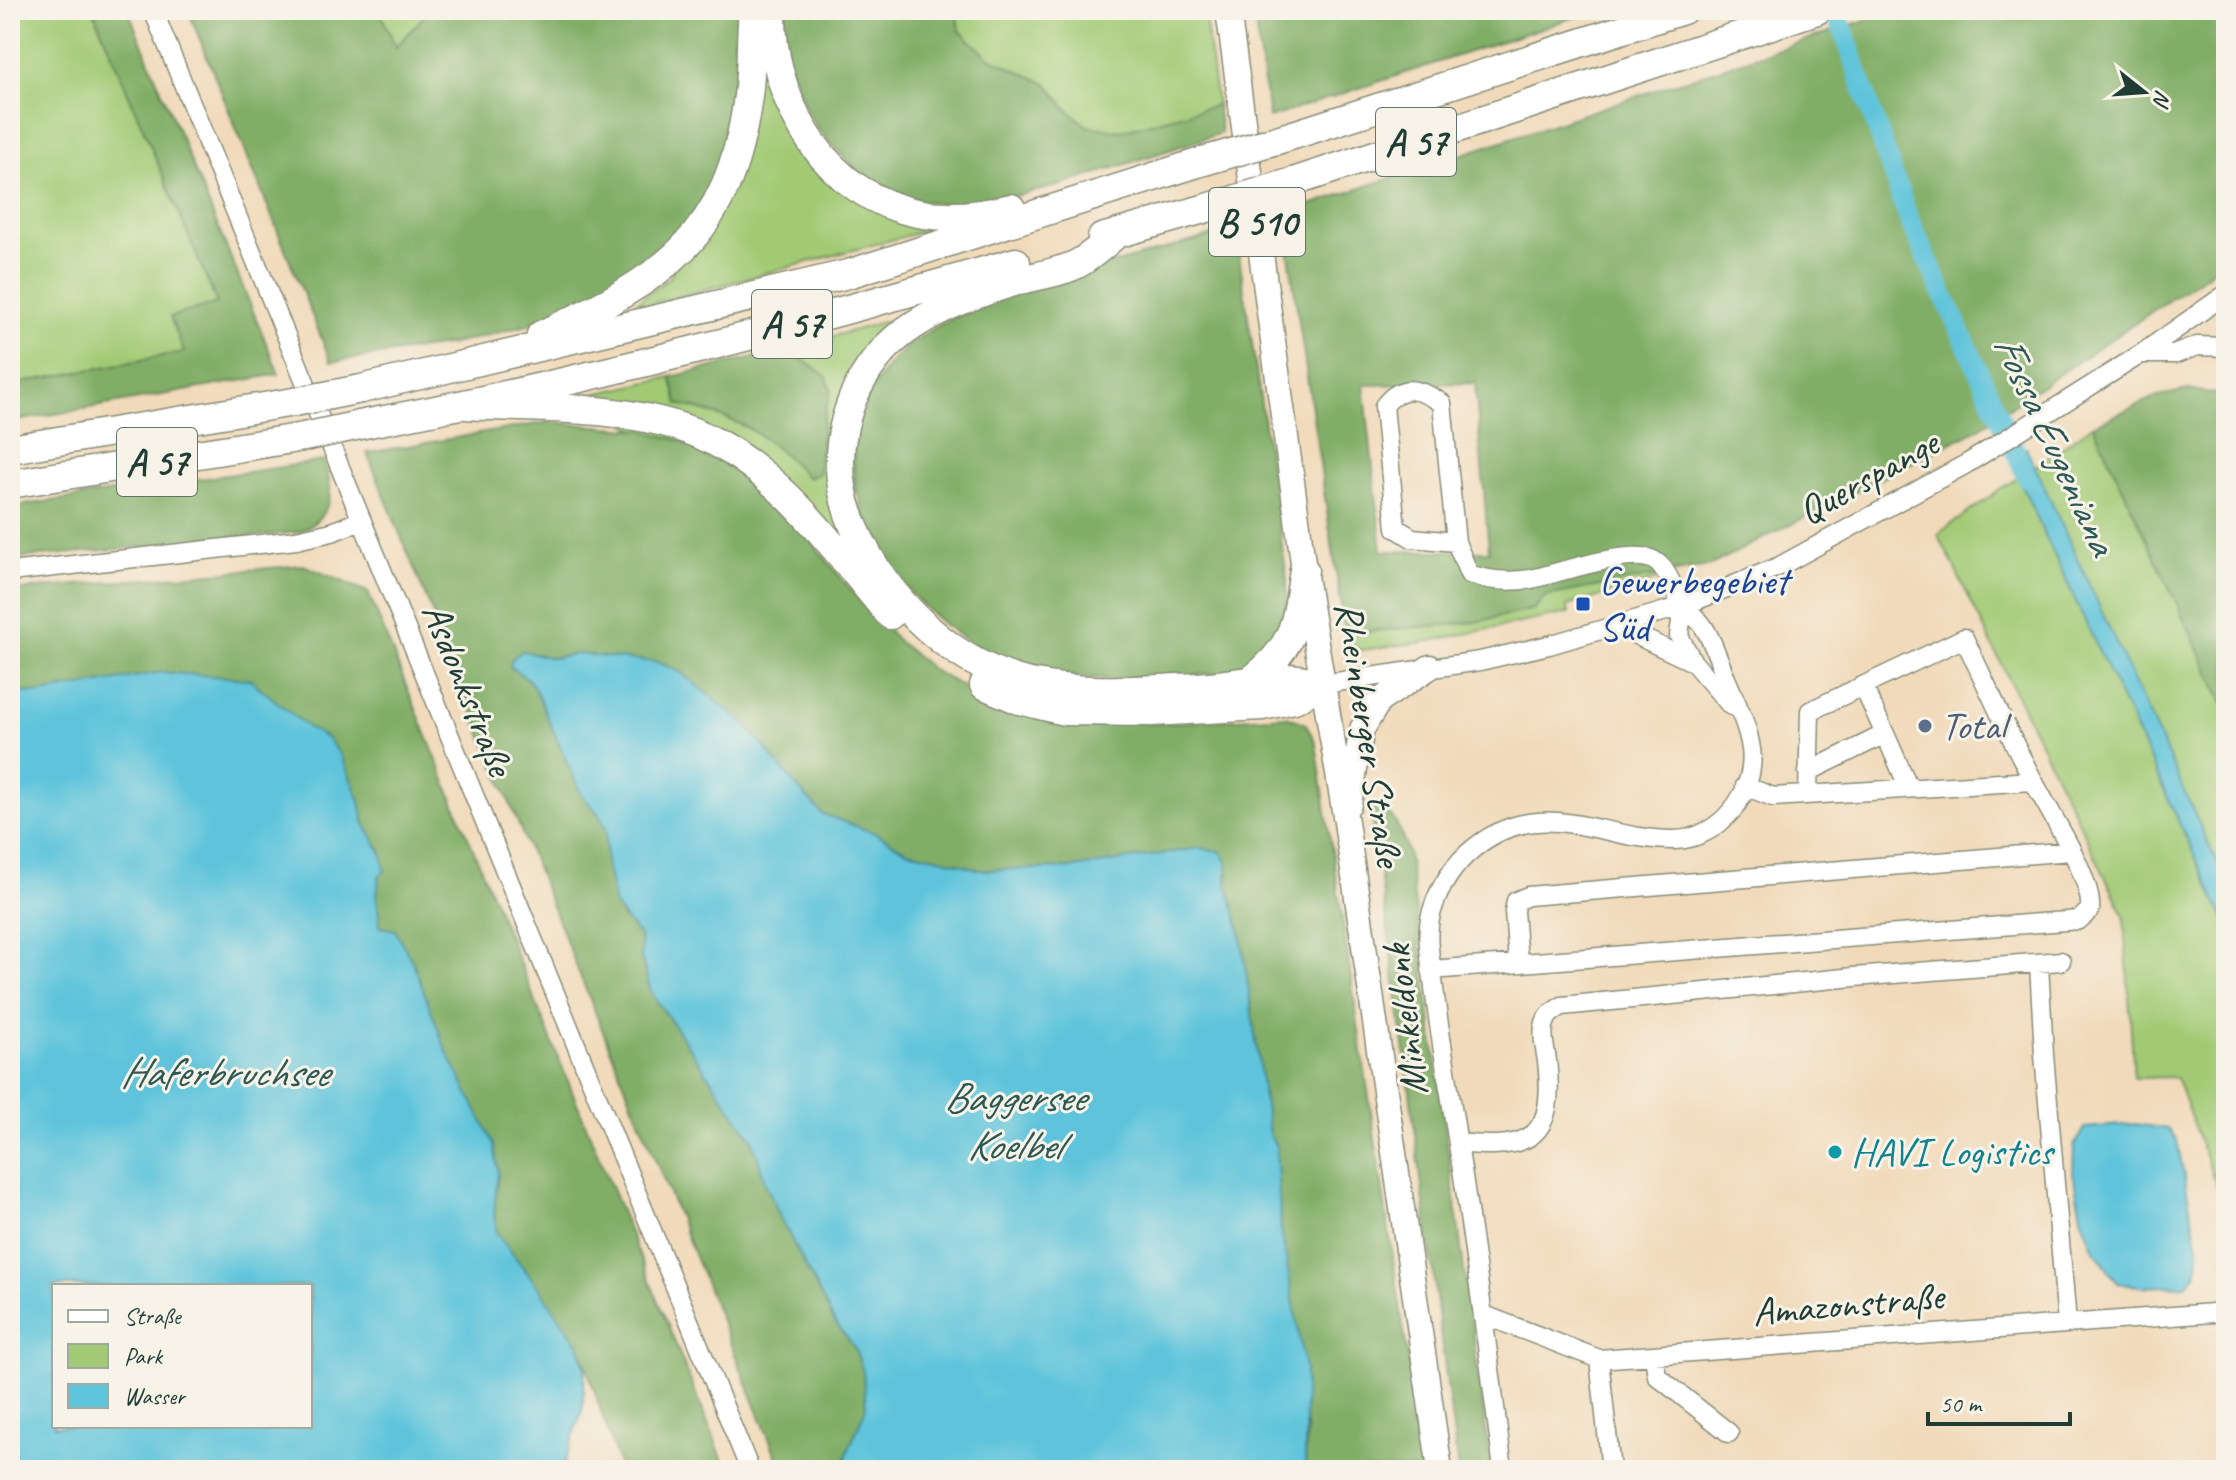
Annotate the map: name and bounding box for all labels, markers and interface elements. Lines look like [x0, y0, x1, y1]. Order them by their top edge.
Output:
north arrow [2104, 52, 2184, 132]
text: N [2146, 87, 2178, 111]
road number: A 57 [1376, 108, 1456, 176]
road number: B 510 [1209, 188, 1305, 256]
road number: A 57 [752, 290, 832, 358]
water label: Fossa Eugeniana [1981, 326, 2130, 566]
street label: Querspange [1789, 417, 1949, 536]
road number: A 57 [117, 428, 197, 496]
place label: Gewerbegebiet Süd [1599, 556, 1794, 652]
street label: Asdonkstraße [411, 595, 526, 786]
marker: Gewerbegebiet Süd [1574, 595, 1592, 613]
street label: Rheinberger Straße [1323, 598, 1415, 873]
place label: Total [1941, 701, 2012, 751]
marker: Total [1916, 717, 1934, 735]
street label: Minkeldonk [1371, 939, 1439, 1098]
water label: Haferbruchsee [120, 1046, 334, 1099]
water label: Baggersee Koelbel [944, 1071, 1091, 1172]
place label: HAVI Logistics [1851, 1127, 2056, 1177]
marker: HAVI Logistics [1826, 1143, 1844, 1161]
street label: Amazonstraße [1751, 1270, 1948, 1337]
legend [52, 1284, 312, 1428]
text: Straße [124, 1301, 183, 1331]
text: Park [124, 1341, 164, 1371]
scale bar [1928, 1376, 2070, 1426]
text: Wasser [124, 1381, 187, 1411]
text: 50 m [1940, 1389, 1983, 1419]

